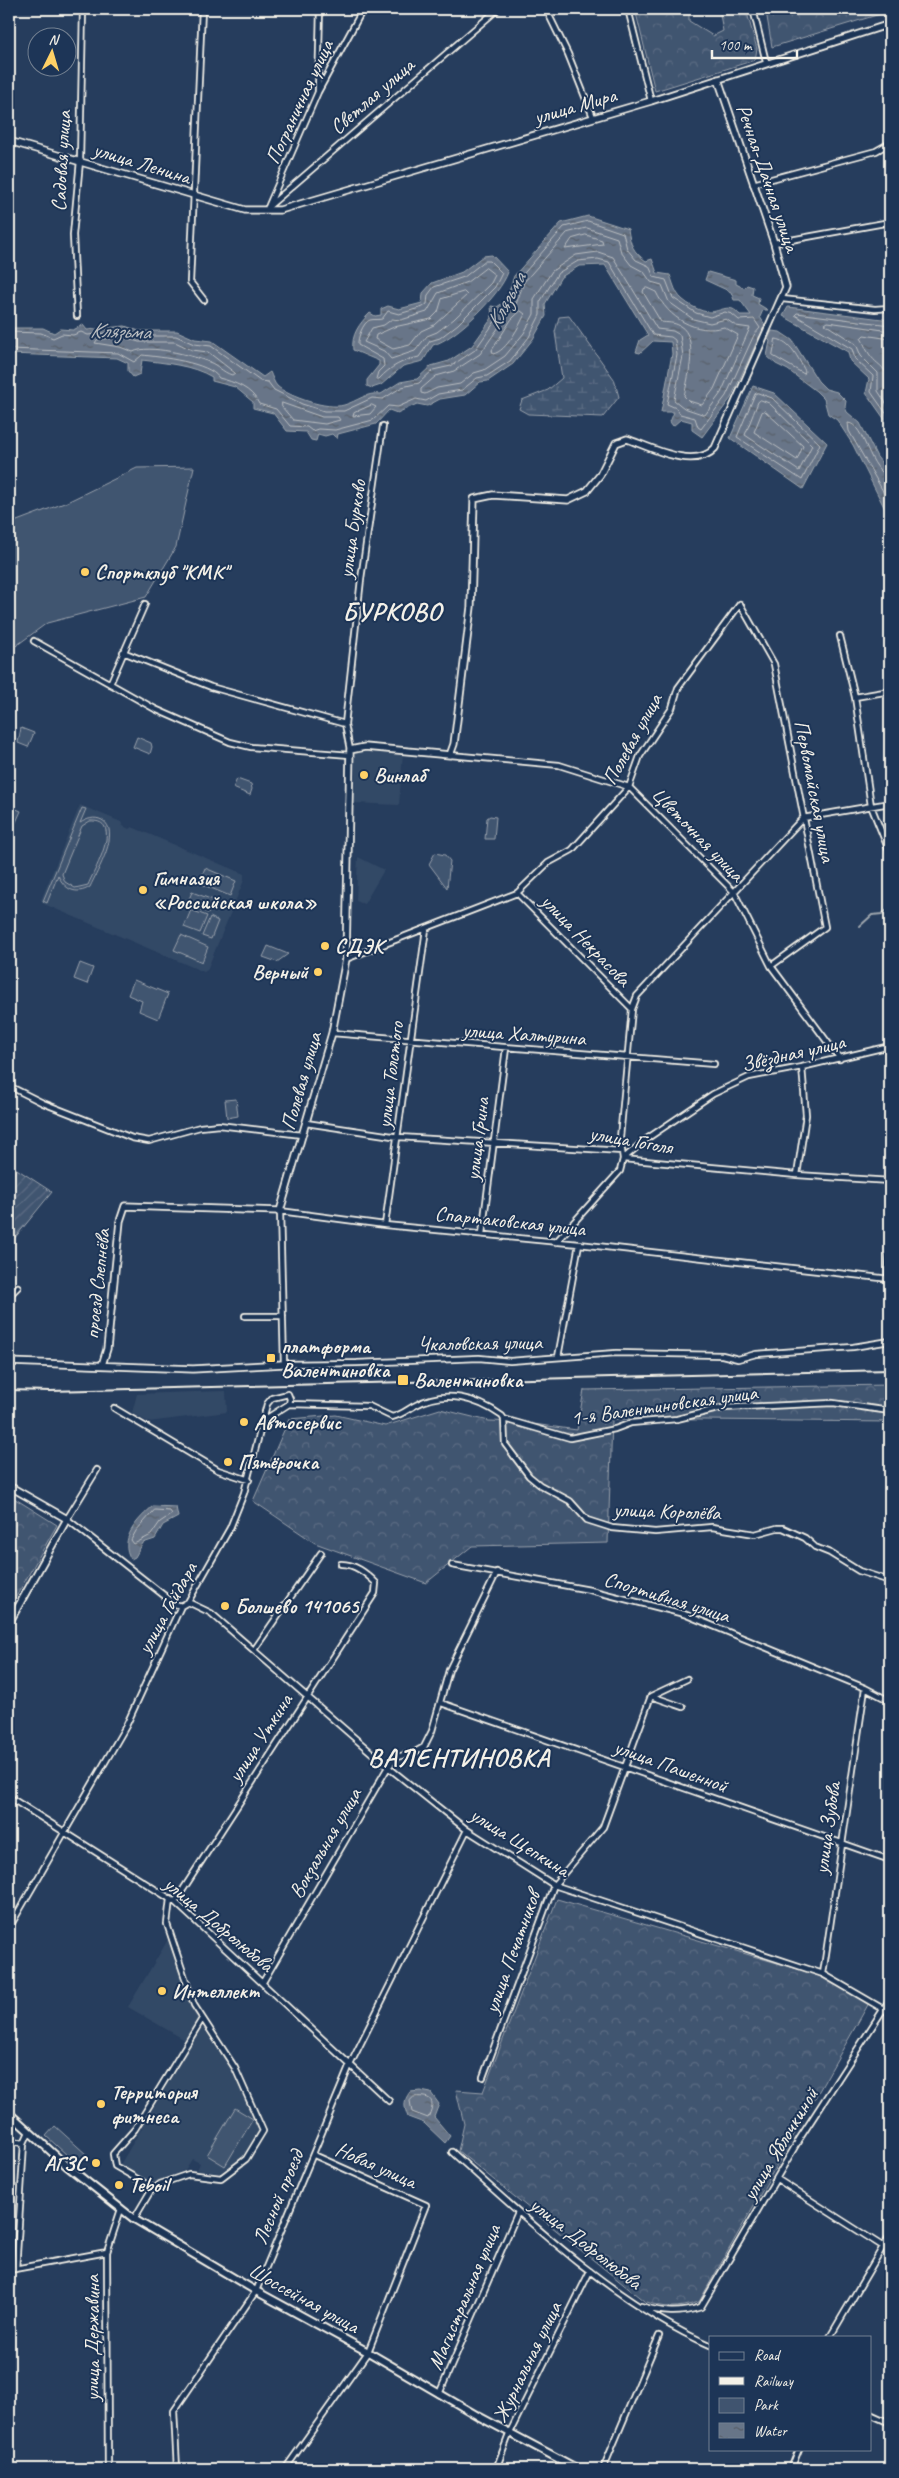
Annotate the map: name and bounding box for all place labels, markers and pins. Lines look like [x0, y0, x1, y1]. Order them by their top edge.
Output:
place label: Спортклуб "КМК" [95, 559, 233, 586]
marker: Спортклуб "КМК" [79, 566, 91, 578]
place label: Винлаб [374, 762, 430, 788]
marker: Винлаб [358, 769, 370, 781]
place label: Гимназия «Российская школа» [153, 865, 317, 915]
marker: Гимназия «Российская школа» [137, 884, 149, 896]
place label: СДЭК [335, 933, 388, 959]
marker: СДЭК [319, 940, 331, 952]
place label: Верный [252, 959, 310, 985]
marker: Верный [312, 966, 324, 978]
place label: платформа Валентиновка [281, 1333, 392, 1383]
marker: платформа Валентиновка [265, 1352, 277, 1364]
place label: Валентиновка [414, 1367, 525, 1393]
marker: Валентиновка [396, 1373, 410, 1387]
place label: Автосервис [254, 1409, 342, 1435]
marker: Автосервис [238, 1416, 250, 1428]
place label: Пятёрочка [238, 1449, 320, 1475]
marker: Пятёрочка [222, 1456, 234, 1468]
place label: Болшево 141065 [235, 1593, 360, 1619]
marker: Болшево 141065 [219, 1600, 231, 1612]
place label: Интеллект [172, 1978, 261, 2004]
marker: Интеллект [156, 1985, 168, 1997]
place label: Территория фитнеса [111, 2079, 198, 2129]
marker: Территория фитнеса [95, 2098, 107, 2110]
place label: АГЗС [44, 2150, 89, 2176]
marker: АГЗС [90, 2157, 102, 2169]
place label: Teboil [129, 2172, 173, 2198]
marker: Teboil [113, 2179, 125, 2191]

